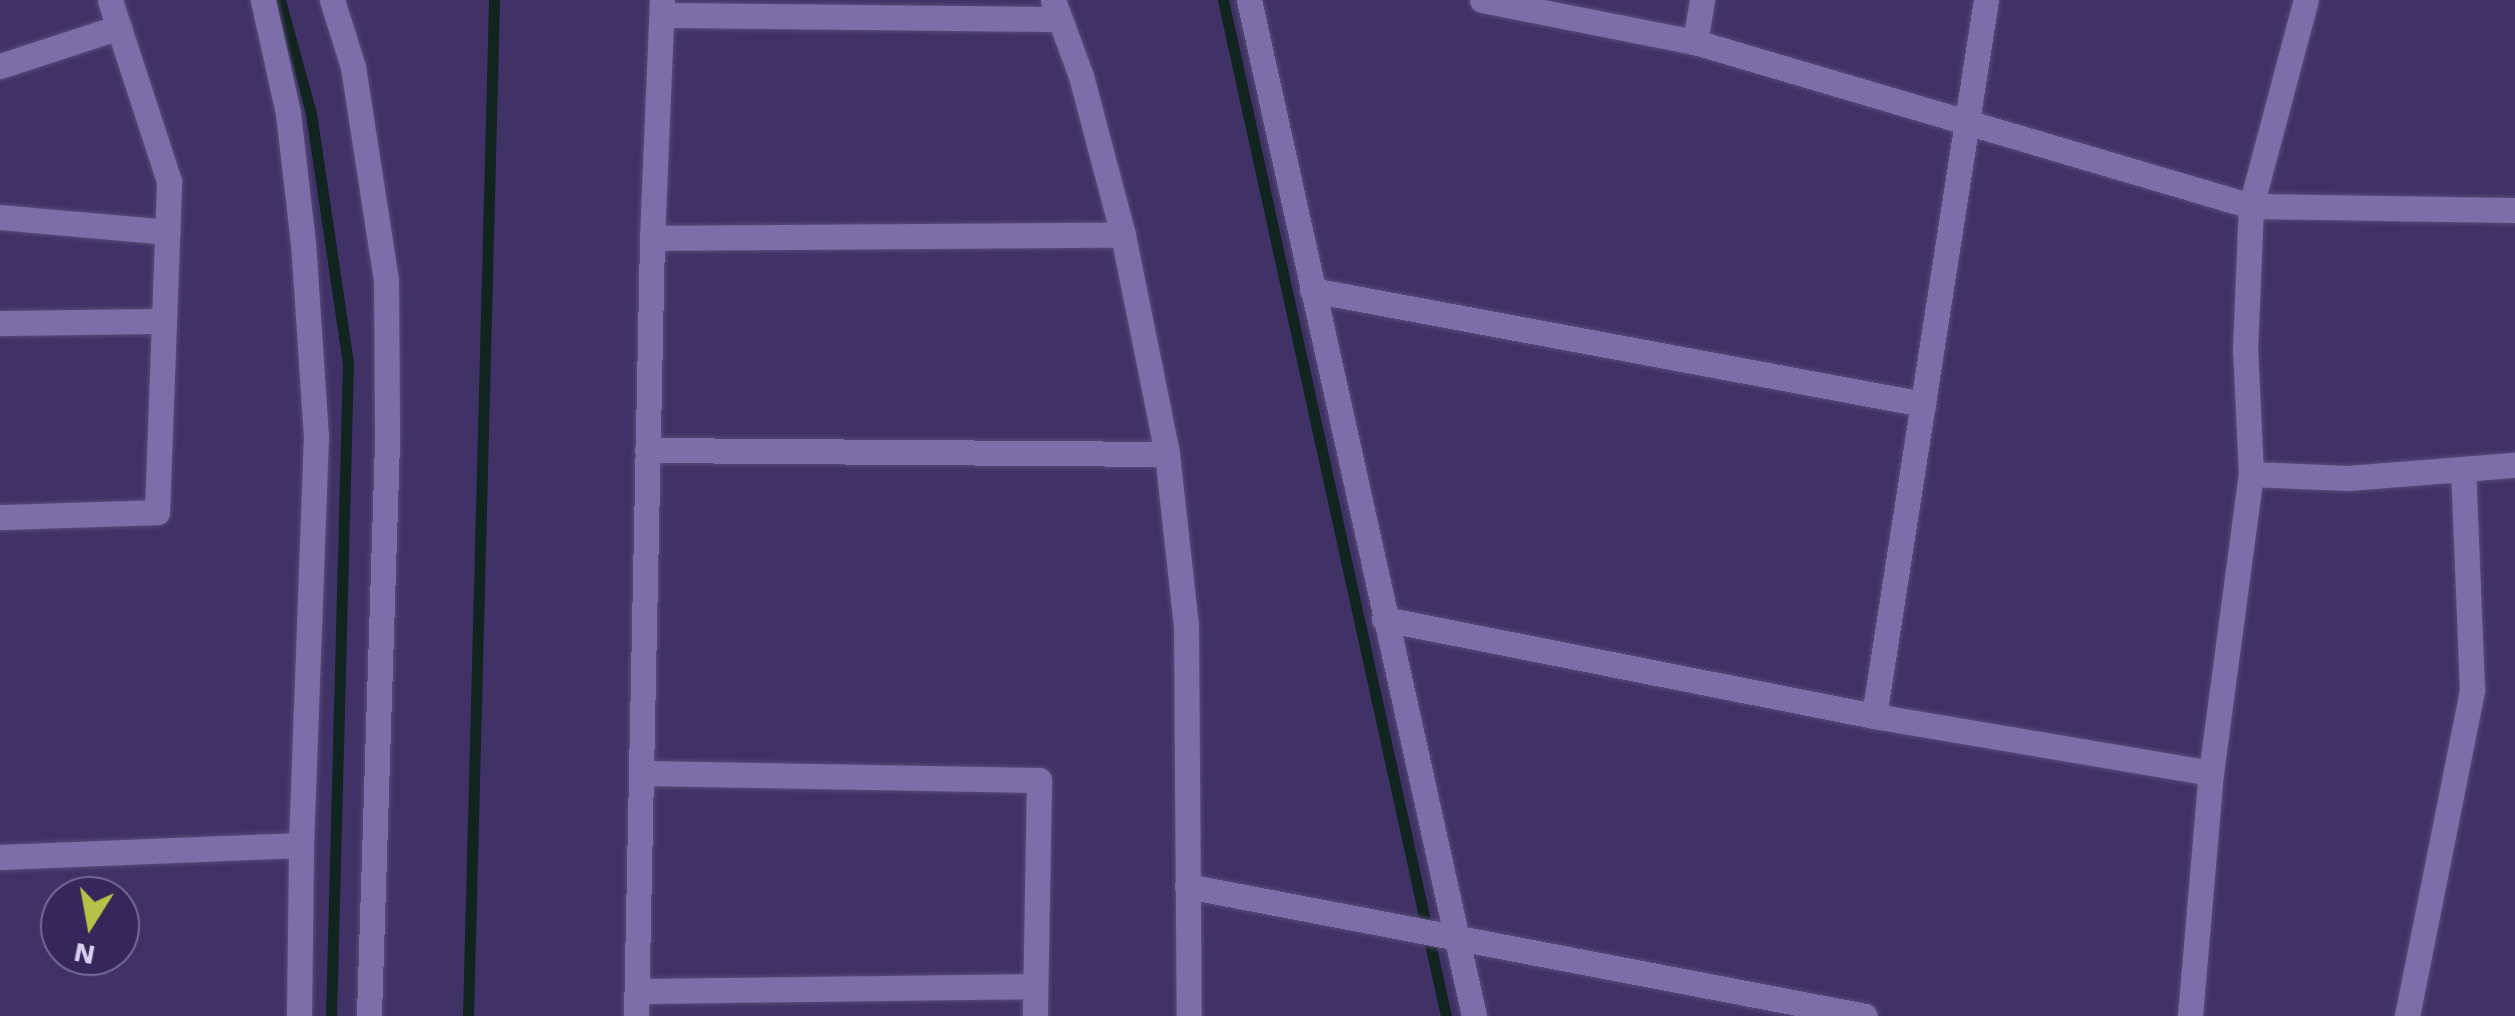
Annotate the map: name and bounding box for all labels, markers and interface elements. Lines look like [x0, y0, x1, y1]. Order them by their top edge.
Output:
north arrow [40, 876, 140, 976]
text: N [71, 936, 98, 972]

